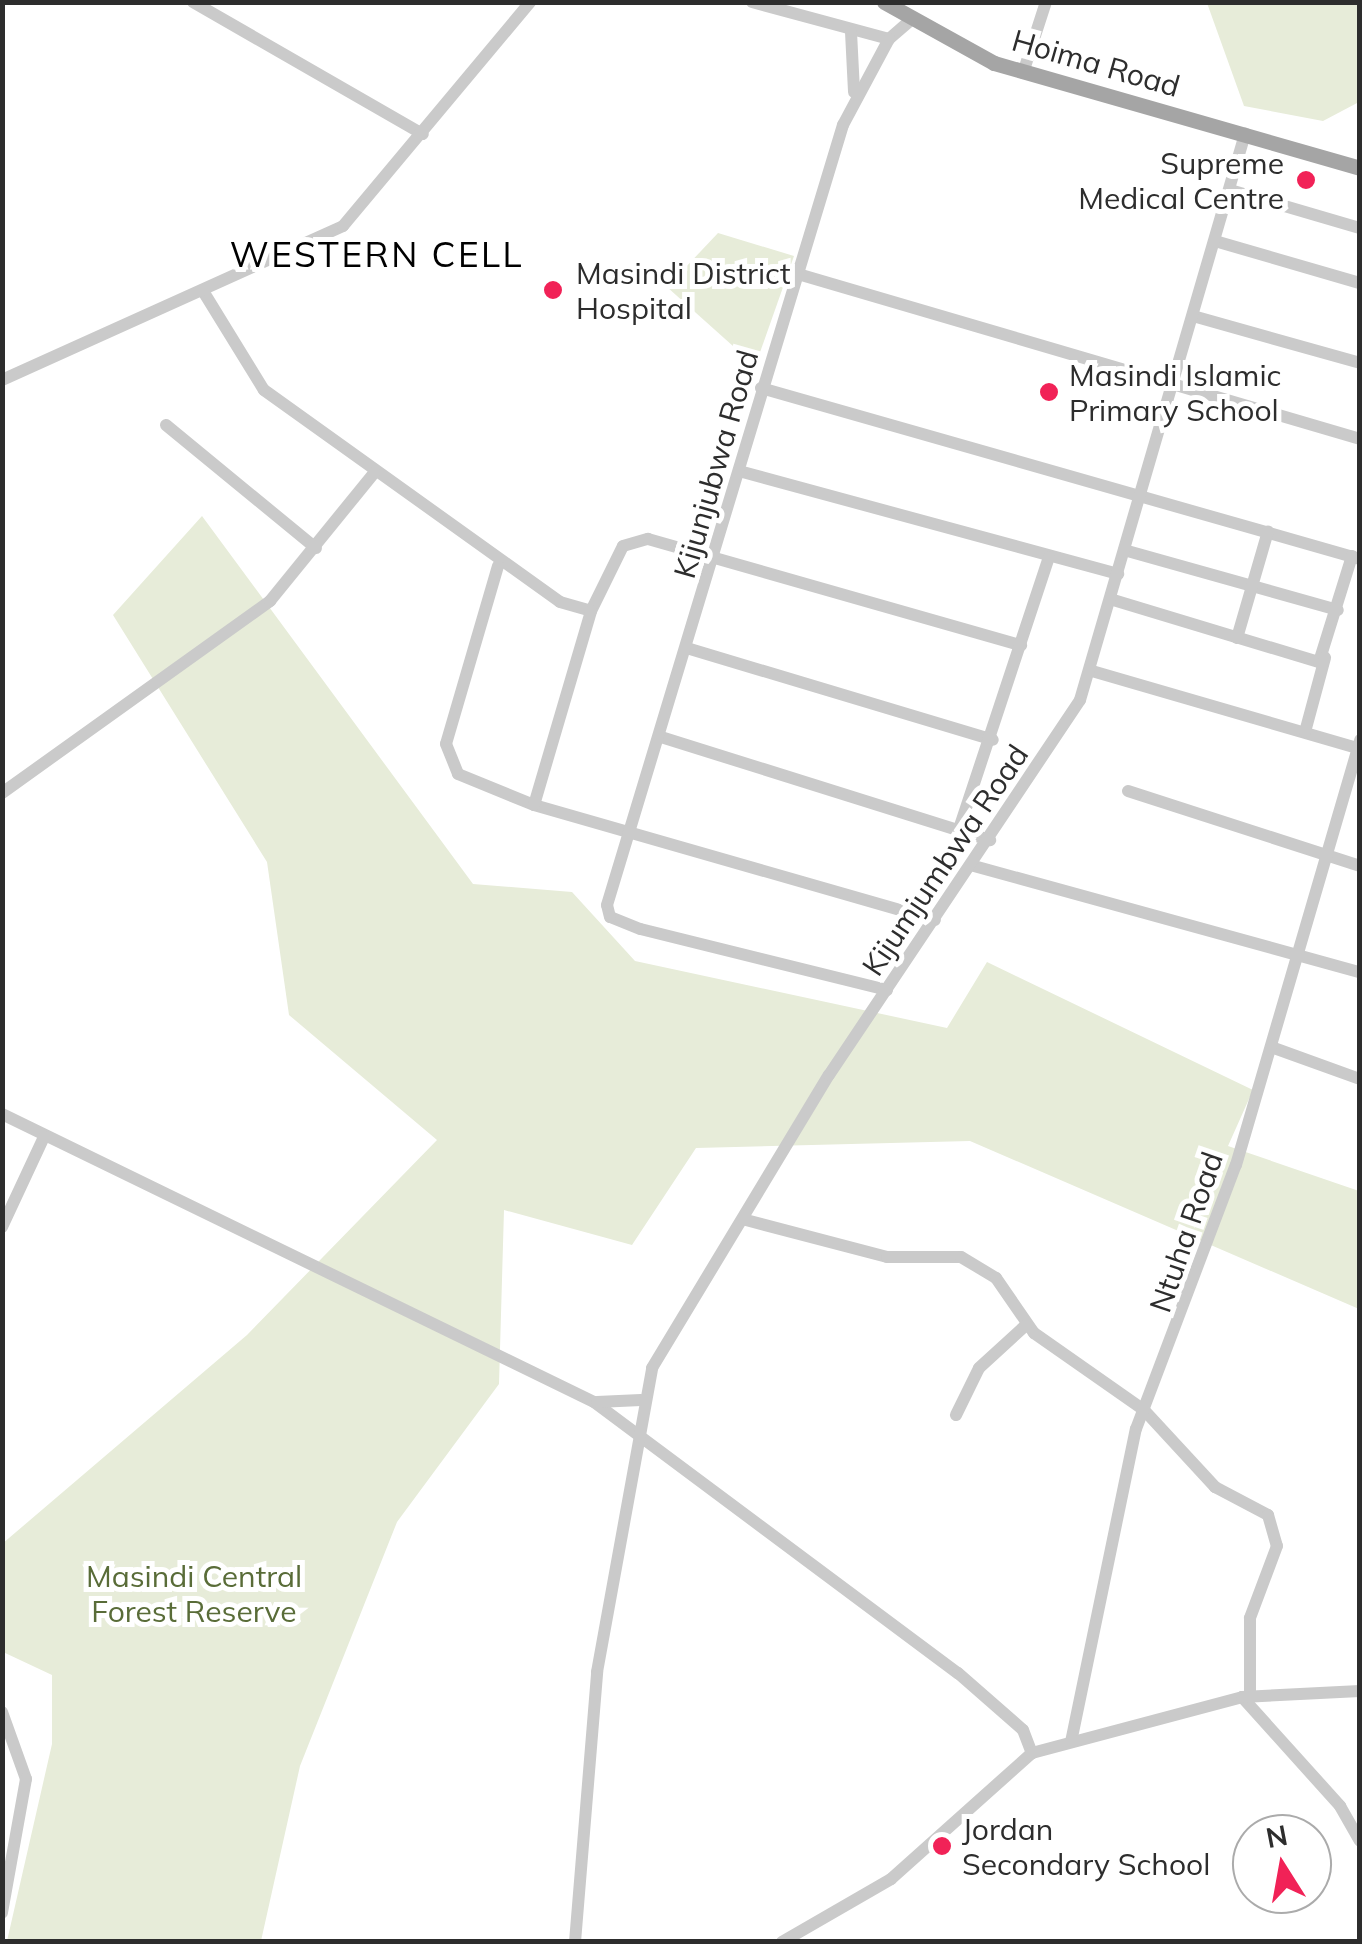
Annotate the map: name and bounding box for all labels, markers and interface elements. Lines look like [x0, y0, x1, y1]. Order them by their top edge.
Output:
street label: Hoima Road [1008, 22, 1184, 104]
place label: Supreme Medical Centre [1078, 145, 1284, 216]
marker: Supreme Medical Centre [1293, 167, 1319, 193]
district label: WESTERN CELL [230, 233, 524, 275]
place label: Masindi District Hospital [576, 255, 790, 326]
marker: Masindi District Hospital [540, 277, 566, 303]
street label: Kijunjubwa Road [666, 346, 766, 582]
place label: Masindi Islamic Primary School [1069, 357, 1281, 428]
marker: Masindi Islamic Primary School [1038, 381, 1060, 403]
street label: Kijumjumbwa Road [854, 738, 1036, 982]
street label: Ntuha Road [1142, 1147, 1230, 1317]
park label: Masindi Central Forest Reserve [86, 1558, 302, 1628]
place label: Jordan Secondary School [962, 1811, 1210, 1882]
north arrow [1232, 1814, 1332, 1914]
text: N [1263, 1817, 1290, 1855]
marker: Jordan Secondary School [931, 1835, 953, 1857]

